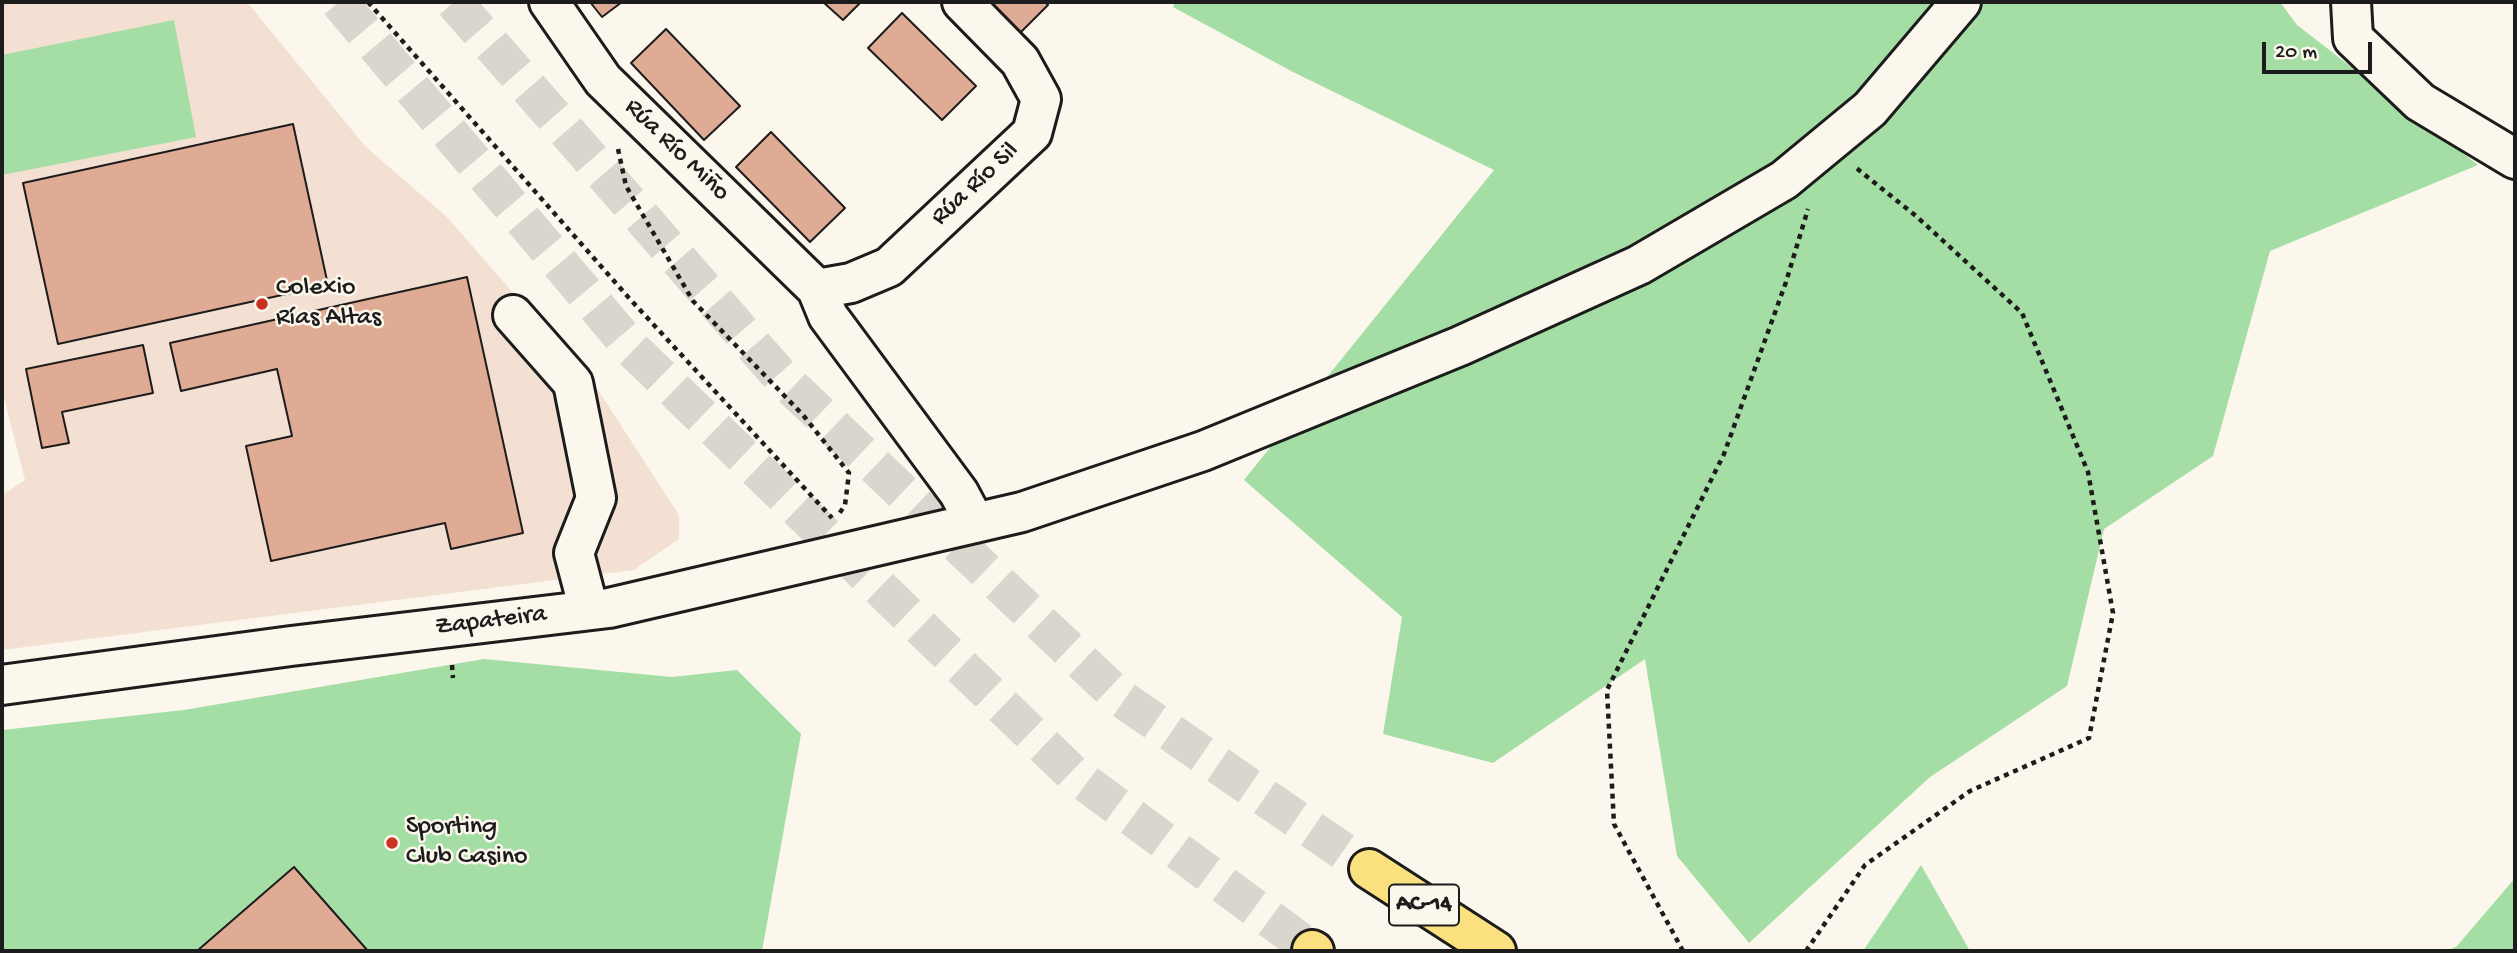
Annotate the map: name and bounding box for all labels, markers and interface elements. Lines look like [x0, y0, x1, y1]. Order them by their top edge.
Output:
scale bar [2265, 28, 2375, 72]
text: 20 m [2275, 41, 2317, 66]
street label: Rúa Río Miño [617, 93, 735, 209]
street label: Rúa Río Sil [926, 137, 1026, 233]
place label: Colexio Rías Altas [276, 273, 381, 334]
marker: Colexio Rías Altas [254, 296, 270, 312]
street label: Zapateira [434, 600, 548, 644]
place label: Sporting Club Casino [406, 812, 527, 874]
marker: Sporting Club Casino [384, 835, 400, 851]
road number: AC-14 [1389, 884, 1459, 925]

